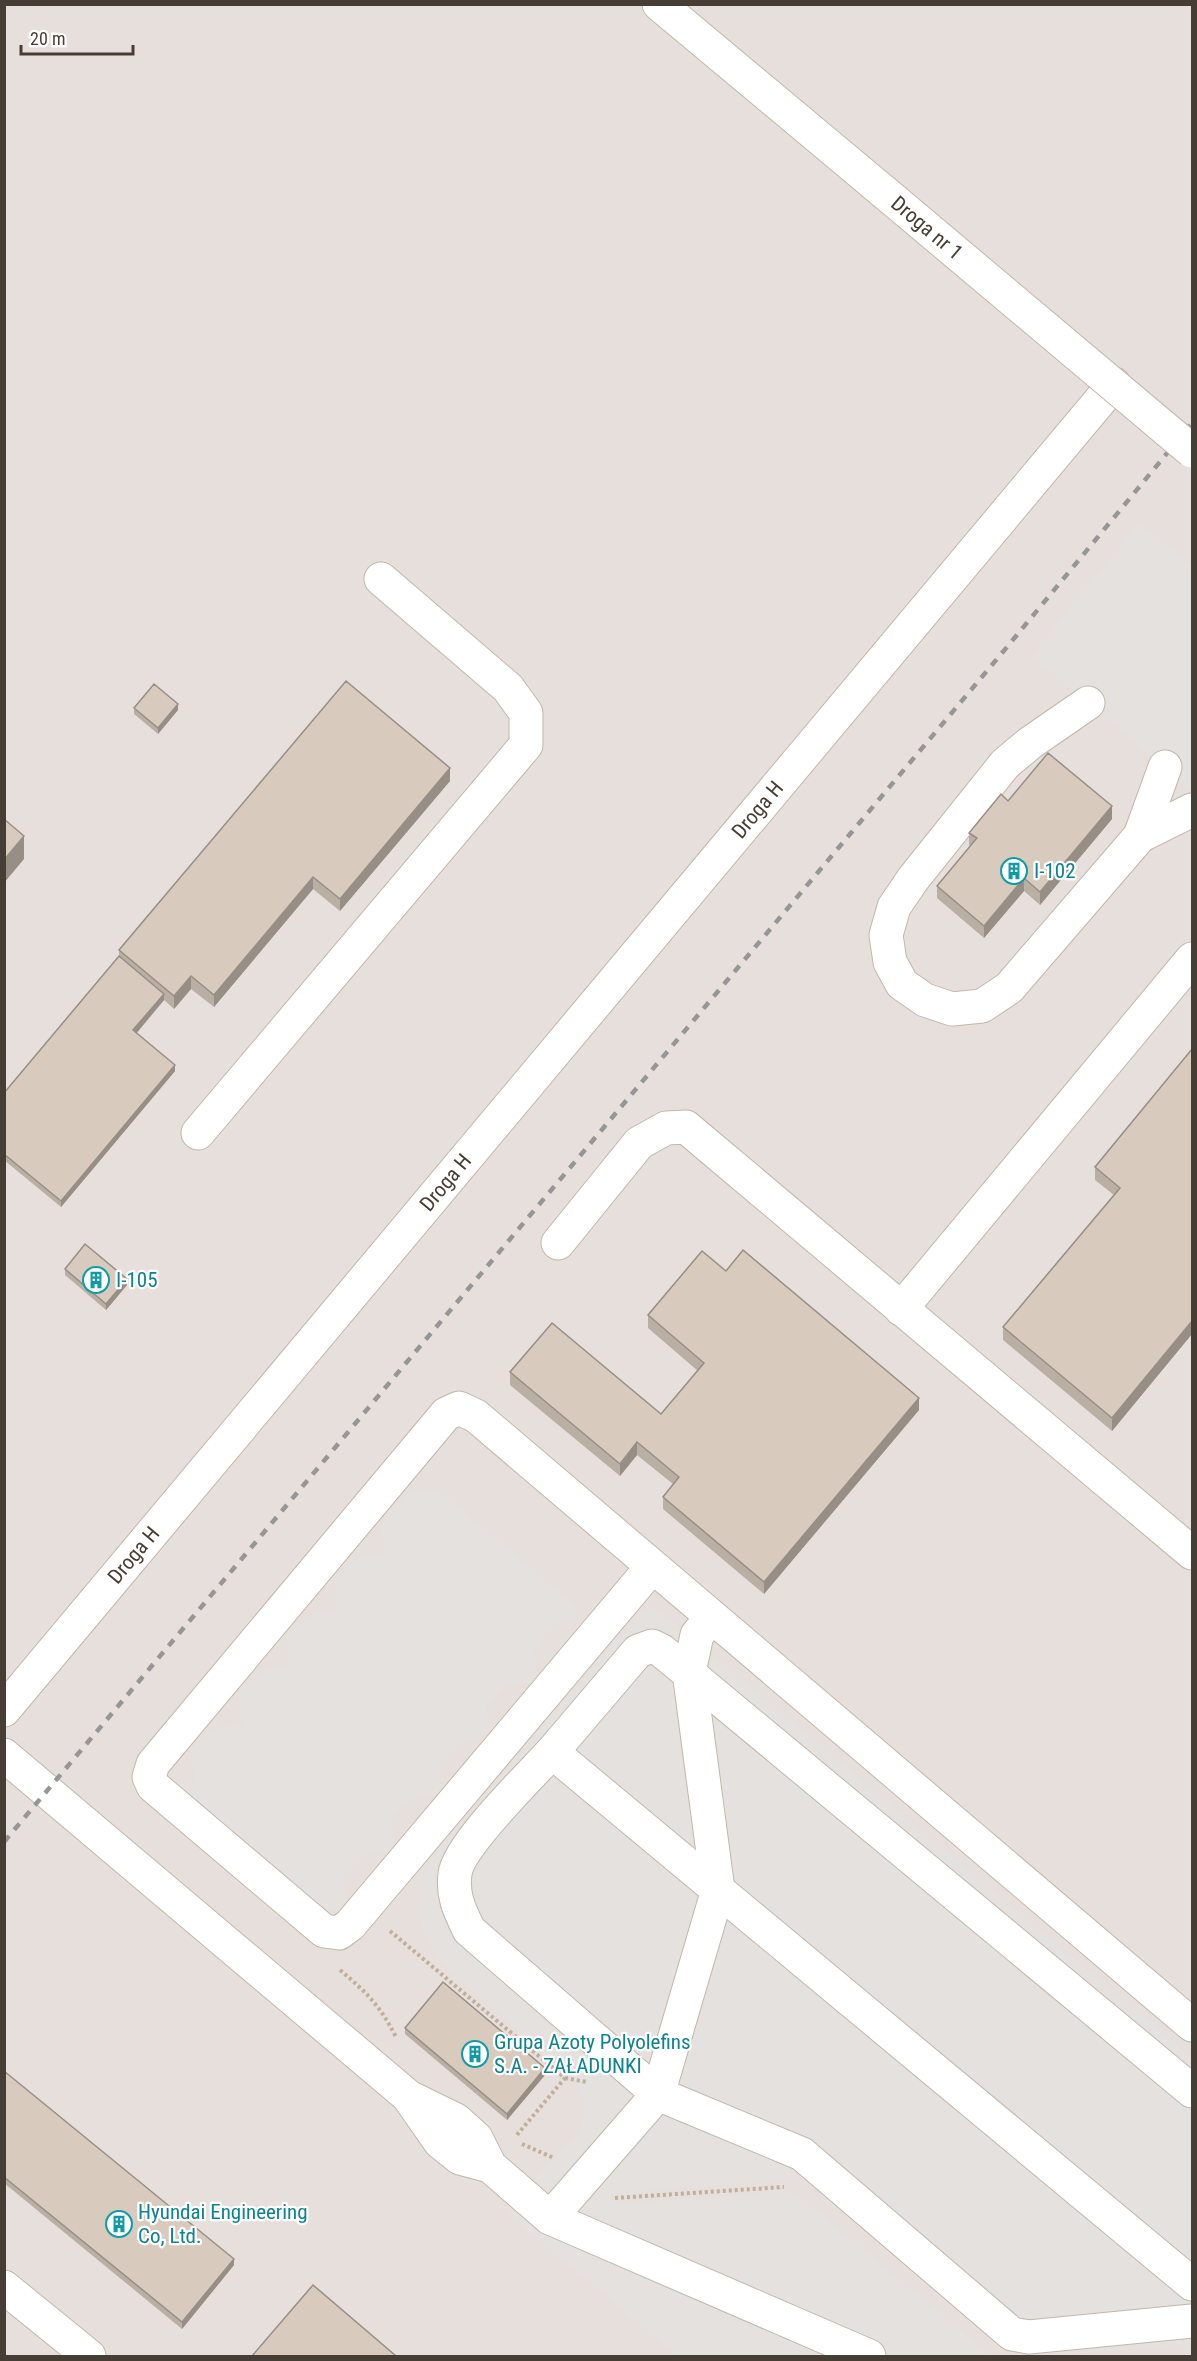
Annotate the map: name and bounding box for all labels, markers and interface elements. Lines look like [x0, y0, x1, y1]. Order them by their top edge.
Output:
scale bar [21, 18, 134, 56]
text: 20 m [30, 28, 65, 49]
street label: Droga nr 1 [886, 191, 967, 265]
street label: Droga H [727, 776, 788, 843]
building icon: I-102 [999, 856, 1029, 886]
place label: I-102 [1034, 859, 1076, 883]
street label: Droga H [415, 1149, 476, 1216]
building icon: I-105 [81, 1265, 111, 1295]
place label: I-105 [116, 1268, 158, 1292]
street label: Droga H [103, 1522, 164, 1589]
place label: Grupa Azoty Polyolefins S.A. - ZAŁADUNKI [494, 2030, 691, 2078]
building icon: Grupa Azoty Polyolefins S.A. - ZAŁADUNKI [460, 2039, 490, 2069]
place label: Hyundai Engineering Co, Ltd. [138, 2200, 308, 2248]
building icon: Hyundai Engineering Co, Ltd. [104, 2209, 134, 2239]

